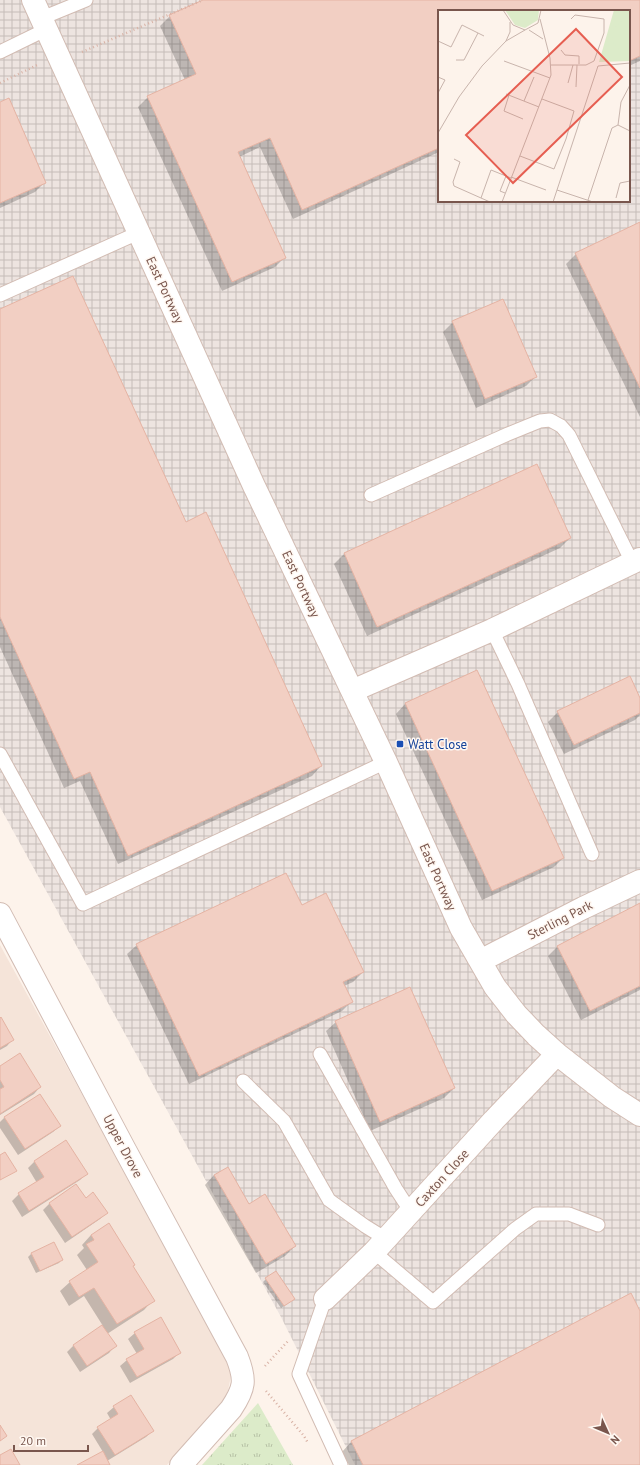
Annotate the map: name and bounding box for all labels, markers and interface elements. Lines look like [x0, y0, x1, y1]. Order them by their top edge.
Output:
inset map [438, 10, 630, 202]
street label: East Portway [142, 254, 188, 326]
street label: East Portway [278, 548, 324, 620]
place label: Watt Close [408, 736, 467, 753]
marker: Watt Close [395, 739, 405, 749]
street label: East Portway [416, 841, 460, 913]
street label: Sterling Park [525, 896, 596, 944]
street label: Upper Drove [99, 1111, 147, 1181]
street label: Caxton Close [411, 1145, 473, 1211]
north arrow [588, 1413, 628, 1453]
scale bar [14, 1427, 88, 1453]
text: N [608, 1432, 623, 1447]
text: 20 m [20, 1433, 46, 1448]

